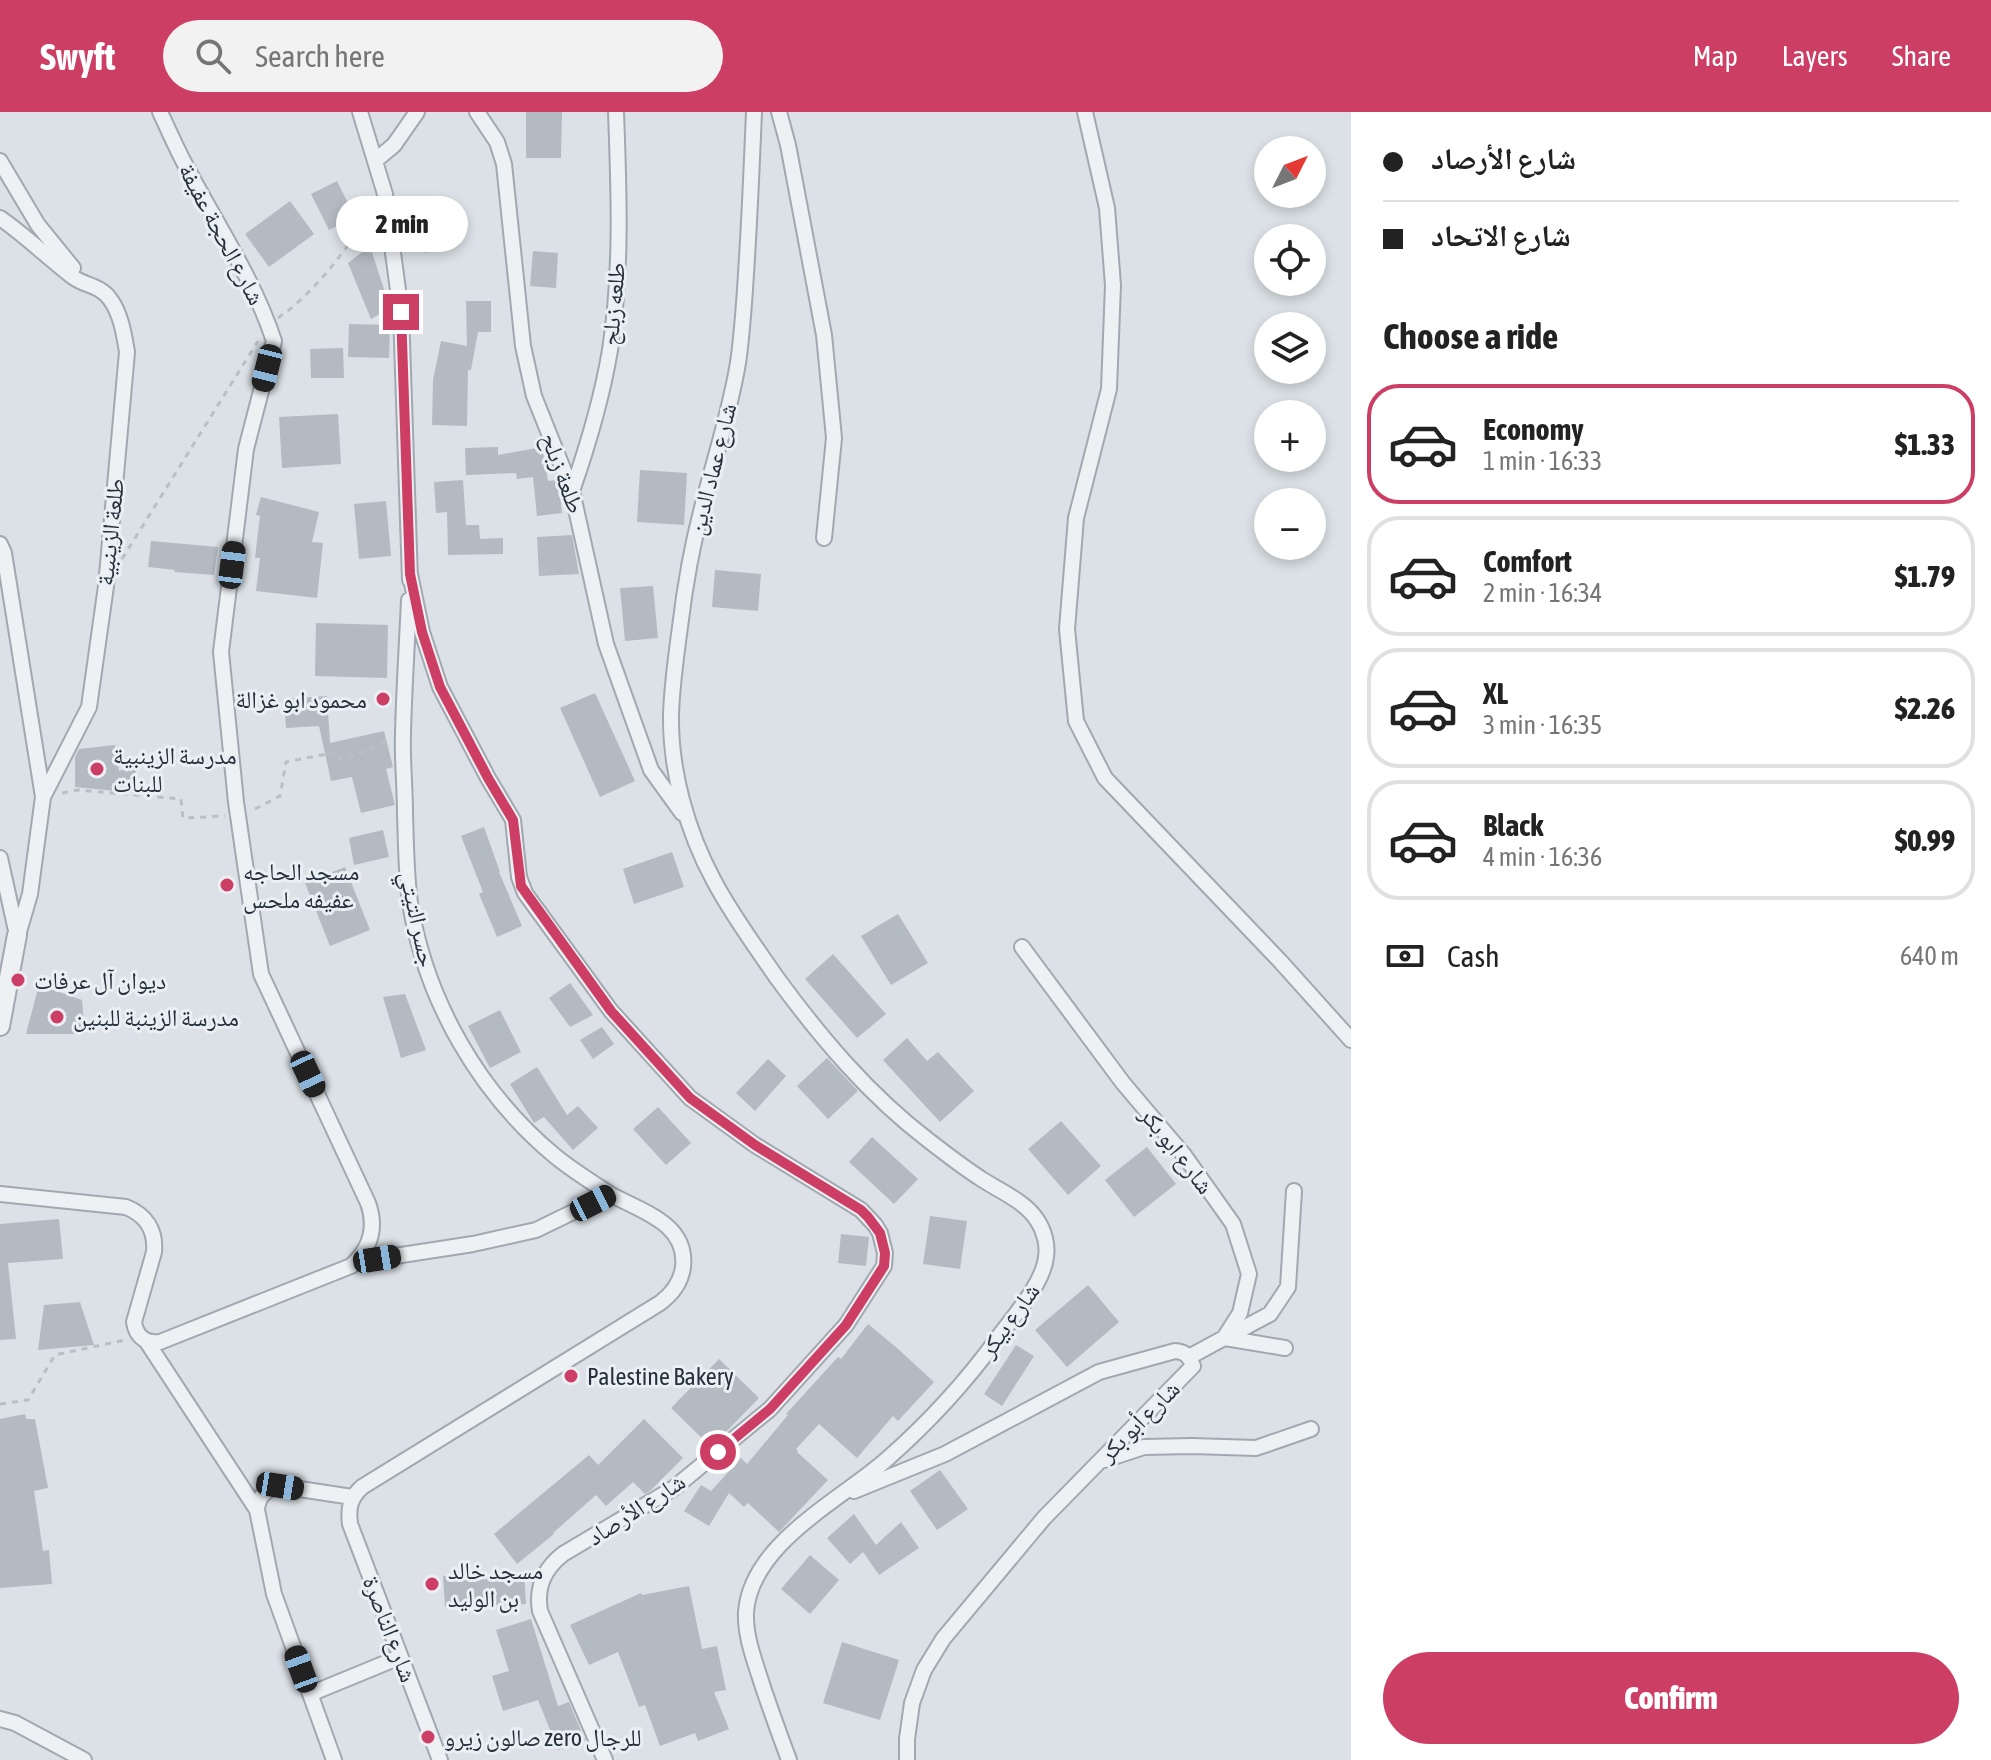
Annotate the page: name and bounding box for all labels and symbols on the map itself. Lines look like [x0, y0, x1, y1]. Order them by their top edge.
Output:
north arrow [1254, 136, 1326, 208]
street label: شارع الحجة عفيفة [172, 159, 271, 310]
callout: 2 min [335, 196, 467, 252]
street label: طلعه زبلح [596, 261, 632, 347]
route end [383, 294, 419, 330]
car [250, 342, 284, 394]
street label: شارع عماد الدين [683, 400, 743, 538]
street label: طلعة زبلح [534, 429, 590, 518]
street label: طلعة الزينبية [91, 477, 130, 587]
car [217, 540, 247, 590]
place label: محمود ابو غزالة [235, 686, 367, 713]
marker: محمود ابو غزالة [374, 690, 392, 708]
place label: مدرسة الزينبية للبنات [113, 742, 237, 797]
marker: مدرسة الزينبية للبنات [88, 760, 106, 778]
place label: مسجد الحاجه عفيفه ملحس [243, 858, 359, 914]
street label: جسر التيتي [389, 869, 441, 971]
marker: مسجد الحاجه عفيفه ملحس [218, 876, 236, 894]
place label: ديوان آل عرفات [34, 967, 166, 995]
marker: ديوان آل عرفات [9, 971, 27, 989]
place label: مدرسة الزينبة للبنين [73, 1004, 239, 1032]
marker: مدرسة الزينبة للبنين [48, 1008, 66, 1026]
car [287, 1047, 329, 1101]
street label: شارع ابو بكر [1132, 1100, 1219, 1200]
car [566, 1181, 620, 1225]
car [351, 1243, 403, 1275]
street label: شارع بيكر [973, 1278, 1046, 1364]
place label: Palestine Bakery [587, 1363, 734, 1390]
marker: Palestine Bakery [562, 1367, 580, 1385]
street label: شارع أبو بكر [1092, 1375, 1186, 1469]
route start [700, 1434, 736, 1470]
street label: شارع الأرصاد [582, 1467, 691, 1552]
car [254, 1470, 306, 1502]
place label: مسجد خالد بن الوليد [448, 1557, 543, 1613]
street label: شارع الناصرة [356, 1572, 423, 1686]
marker: مسجد خالد بن الوليد [423, 1575, 441, 1593]
car [282, 1642, 320, 1696]
place label: صالون زيرو zero للرجال [444, 1724, 642, 1752]
marker: صالون زيرو zero للرجال [419, 1728, 437, 1746]

